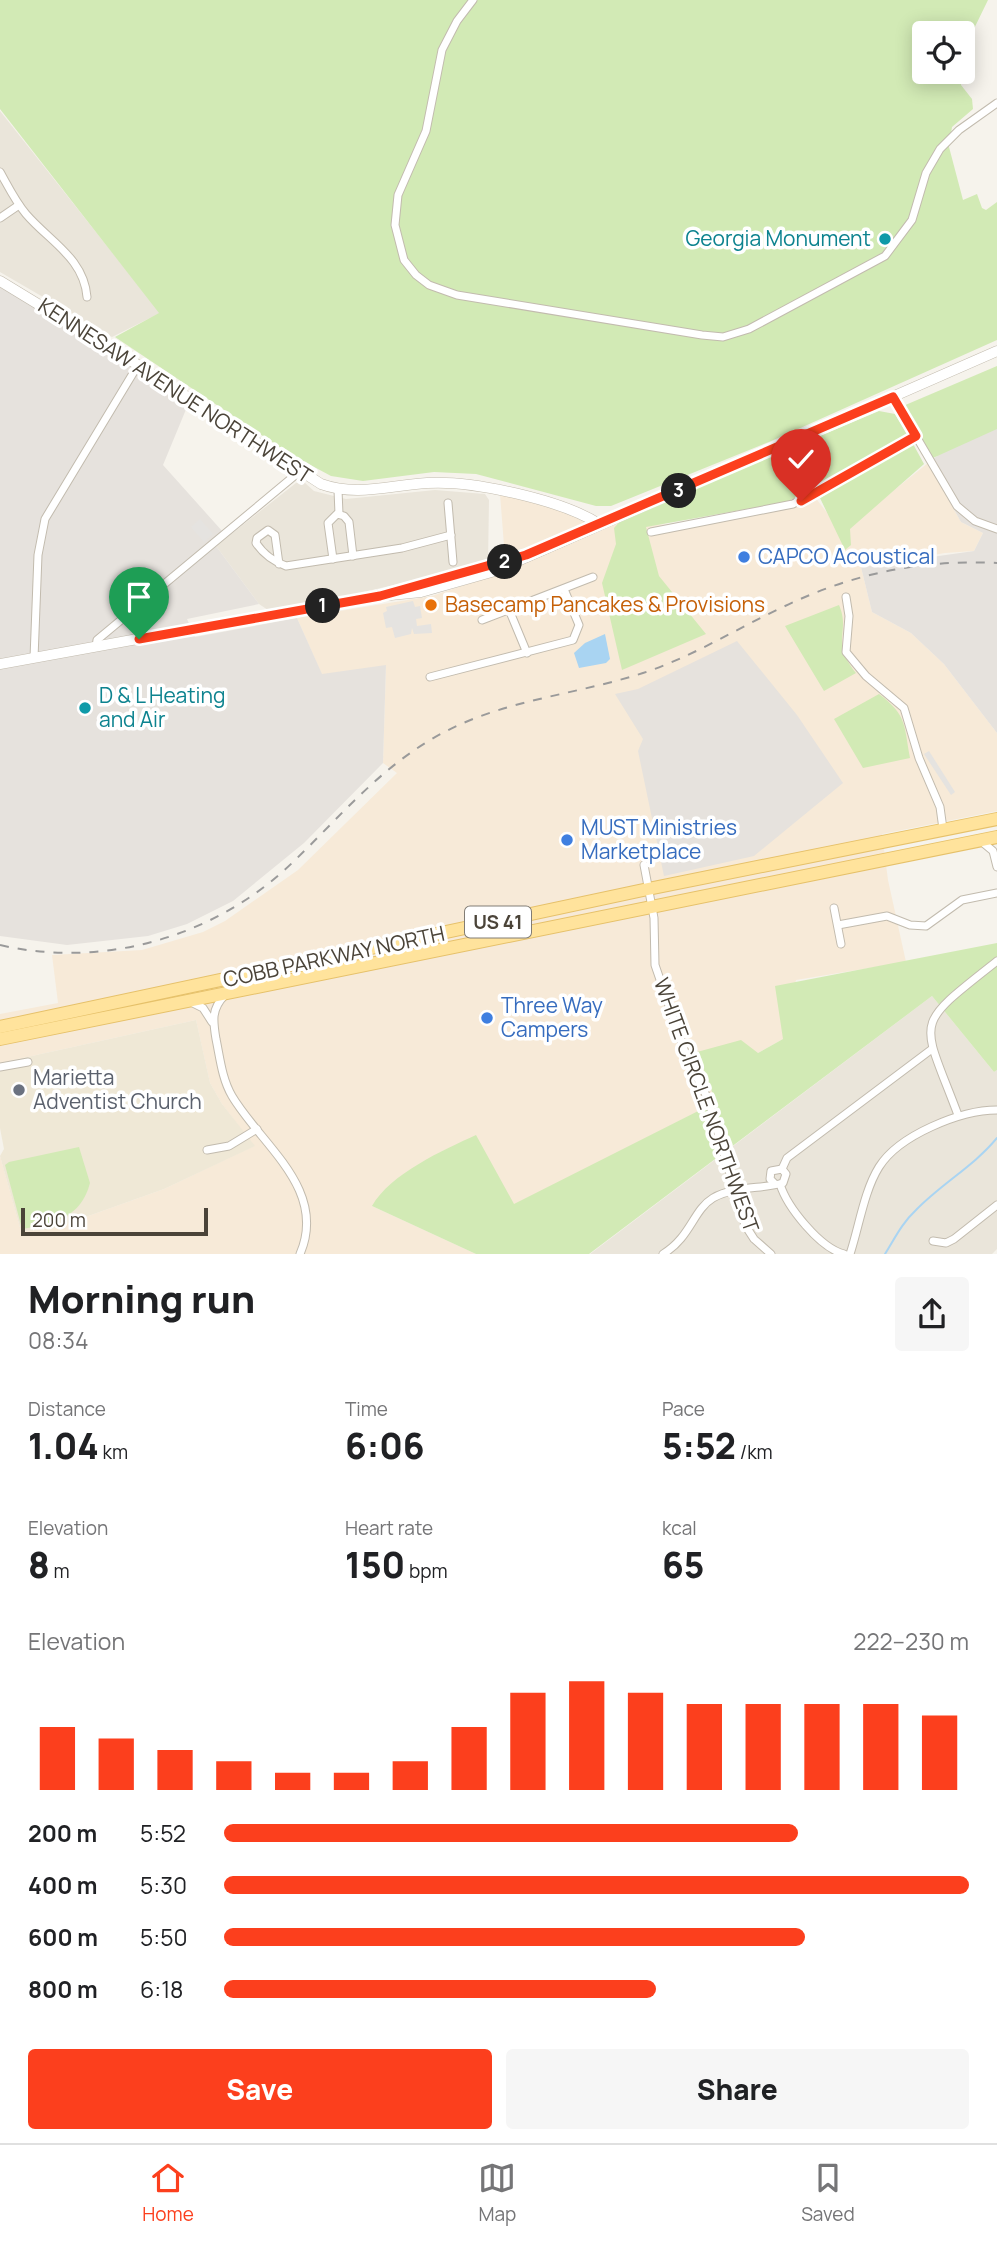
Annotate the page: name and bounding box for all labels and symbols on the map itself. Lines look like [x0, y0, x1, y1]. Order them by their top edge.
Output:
place label: Georgia Monument [686, 224, 871, 252]
marker: Georgia Monument [877, 231, 893, 247]
street label: KENNESAW AVENUE NORTHWEST [33, 291, 318, 490]
pin [771, 429, 831, 501]
pin: 3 [662, 474, 696, 508]
place label: CAPCO Acoustical [758, 542, 935, 570]
pin: 2 [488, 544, 522, 580]
marker: CAPCO Acoustical [736, 549, 752, 565]
pin [109, 567, 169, 639]
pin: 1 [306, 588, 340, 624]
place label: Basecamp Pancakes & Provisions [445, 590, 765, 618]
marker: Basecamp Pancakes & Provisions [423, 597, 439, 613]
place label: D & L Heating and Air [99, 681, 225, 733]
marker: D & L Heating and Air [77, 700, 93, 716]
place label: MUST Ministries Marketplace [581, 813, 737, 865]
marker: MUST Ministries Marketplace [559, 832, 575, 848]
road number: US 41 [465, 906, 531, 938]
street label: COBB PARKWAY NORTH [220, 919, 447, 993]
street label: WHITE CIRCLE NORTHWEST [648, 974, 766, 1236]
place label: Three Way Campers [501, 991, 603, 1043]
marker: Three Way Campers [479, 1010, 495, 1026]
place label: Marietta Adventist Church [33, 1063, 202, 1115]
marker: Marietta Adventist Church [11, 1082, 27, 1098]
scale bar [21, 1205, 208, 1237]

